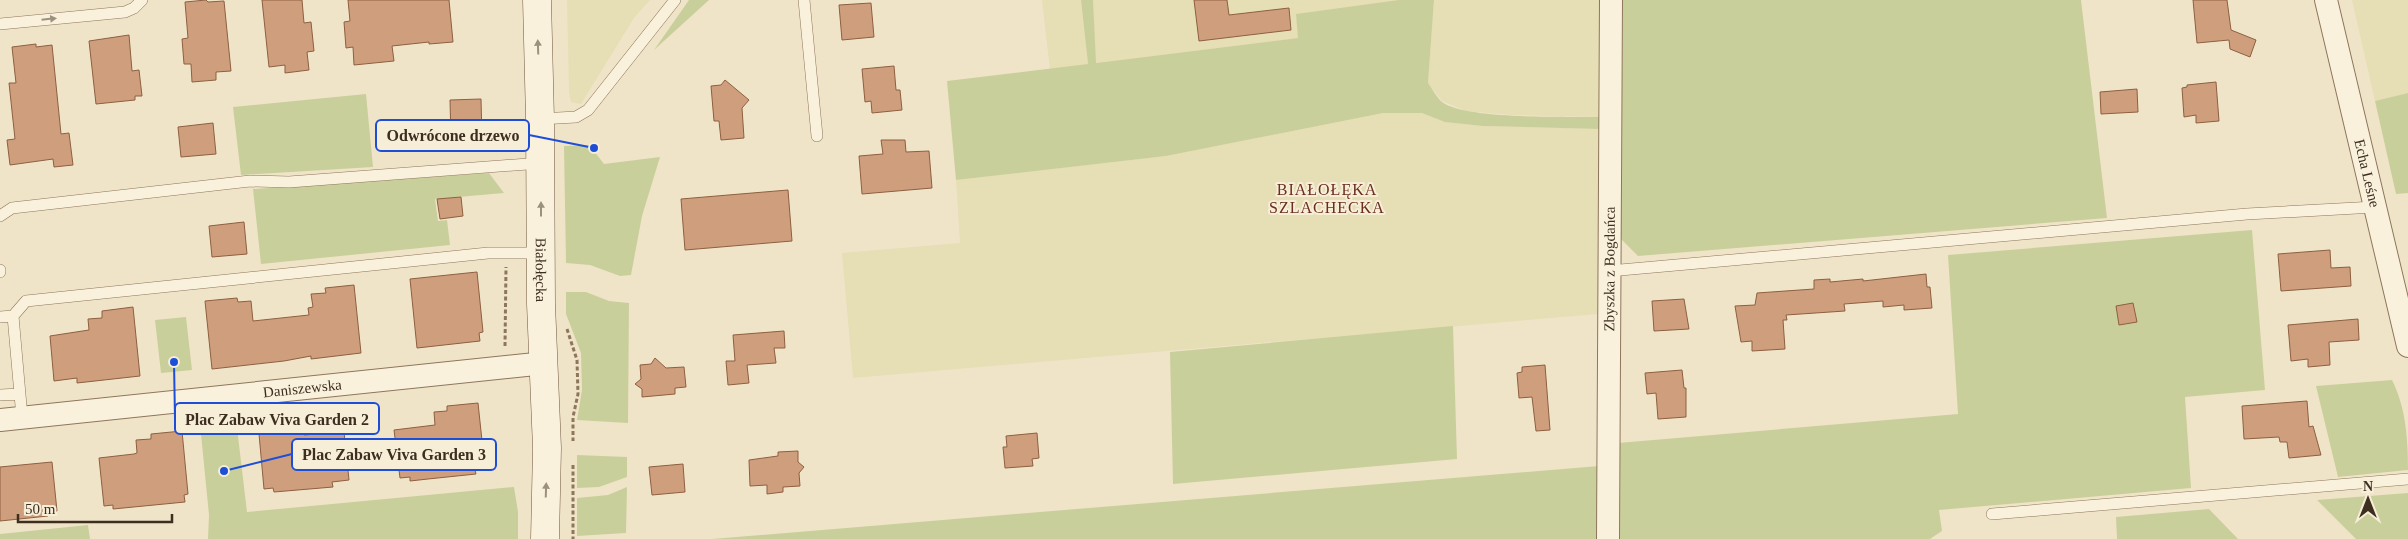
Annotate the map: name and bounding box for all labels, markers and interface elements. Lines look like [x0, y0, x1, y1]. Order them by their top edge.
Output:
one-way arrow [41, 15, 57, 23]
one-way arrow [534, 39, 542, 55]
callout: Odwrócone drzewo [376, 120, 529, 151]
text: Odwrócone drzewo [387, 127, 519, 144]
street label: Echa Leśne [2351, 137, 2383, 209]
district label: BIAŁOŁĘKA SZLACHECKA [1269, 181, 1385, 216]
one-way arrow [537, 201, 545, 217]
street label: Zbyszka z Bogdańca [1601, 206, 1618, 332]
street label: Białołęcka [533, 238, 549, 302]
street label: Daniszewska [262, 376, 343, 400]
callout: Plac Zabaw Viva Garden 2 [175, 403, 379, 434]
text: Plac Zabaw Viva Garden 2 [185, 411, 369, 428]
callout: Plac Zabaw Viva Garden 3 [292, 439, 496, 470]
text: Plac Zabaw Viva Garden 3 [302, 446, 486, 463]
north arrow [2343, 474, 2393, 524]
text: N [2363, 479, 2373, 494]
one-way arrow [542, 482, 550, 498]
scale bar [18, 492, 171, 524]
text: 50 m [25, 501, 56, 517]

